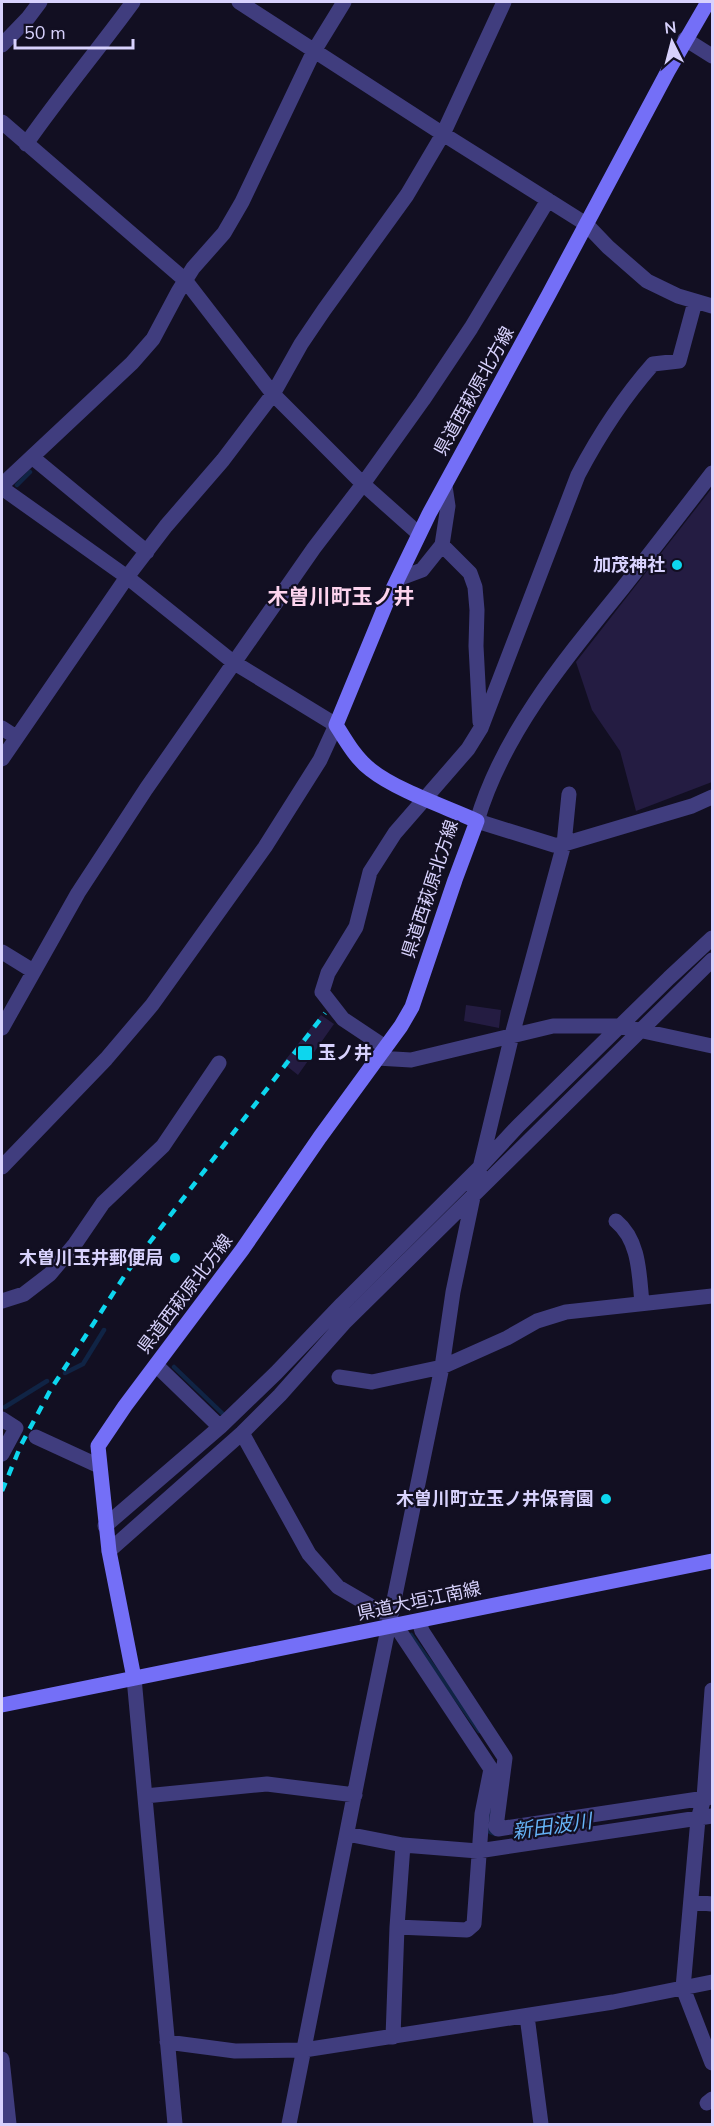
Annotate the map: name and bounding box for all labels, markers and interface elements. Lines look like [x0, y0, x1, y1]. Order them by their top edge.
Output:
scale bar [15, 12, 134, 50]
north arrow [642, 12, 702, 72]
text: N [663, 17, 678, 40]
text: 50 m [24, 21, 66, 45]
street label: 県道西萩原北方線 [429, 322, 519, 460]
place label: 加茂神社 [593, 553, 665, 577]
marker: 加茂神社 [670, 558, 684, 572]
district label: 木曽川町玉ノ井 [268, 583, 415, 611]
street label: 県道西萩原北方線 [396, 817, 464, 961]
place label: 玉ノ井 [318, 1041, 372, 1065]
marker: 玉ノ井 [296, 1044, 314, 1062]
street label: 県道西萩原北方線 [132, 1229, 238, 1359]
place label: 木曽川玉井郵便局 [19, 1246, 163, 1270]
marker: 木曽川玉井郵便局 [168, 1251, 182, 1265]
place label: 木曽川町立玉ノ井保育園 [396, 1487, 594, 1511]
marker: 木曽川町立玉ノ井保育園 [599, 1492, 613, 1506]
street label: 県道大垣江南線 [355, 1576, 483, 1626]
water label: 新田波川 [511, 1807, 596, 1845]

